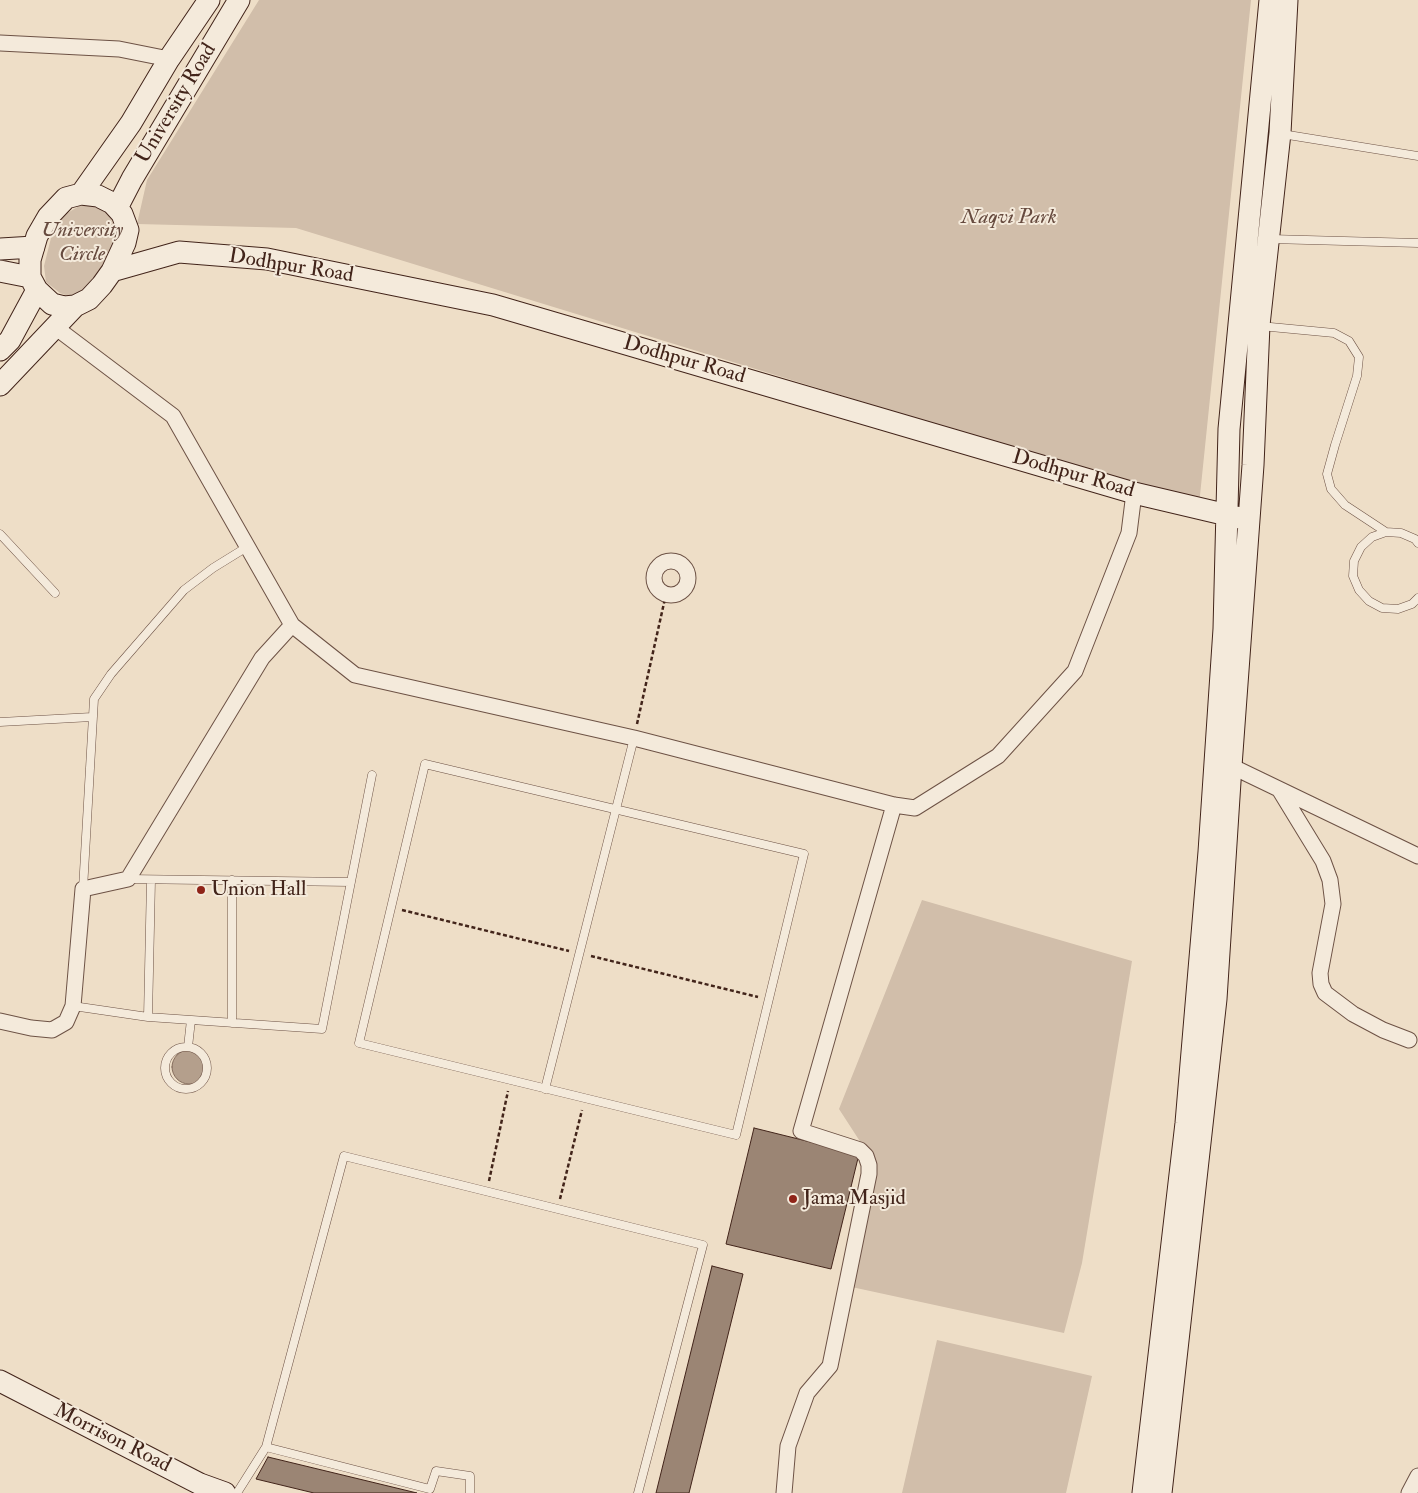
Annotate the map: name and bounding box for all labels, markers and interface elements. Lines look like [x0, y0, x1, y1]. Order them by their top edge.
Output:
street label: University Road [131, 39, 223, 169]
park label: Naqvi Park [961, 205, 1057, 231]
park label: University Circle [41, 218, 123, 268]
street label: Dodhpur Road [227, 245, 355, 289]
street label: Dodhpur Road [620, 332, 748, 390]
street label: Dodhpur Road [1009, 446, 1137, 504]
place label: Union Hall [211, 877, 306, 903]
marker: Union Hall [195, 884, 207, 896]
place label: Jama Masjid [803, 1186, 906, 1212]
marker: Jama Masjid [787, 1193, 799, 1205]
street label: Morrison Road [49, 1399, 175, 1479]

